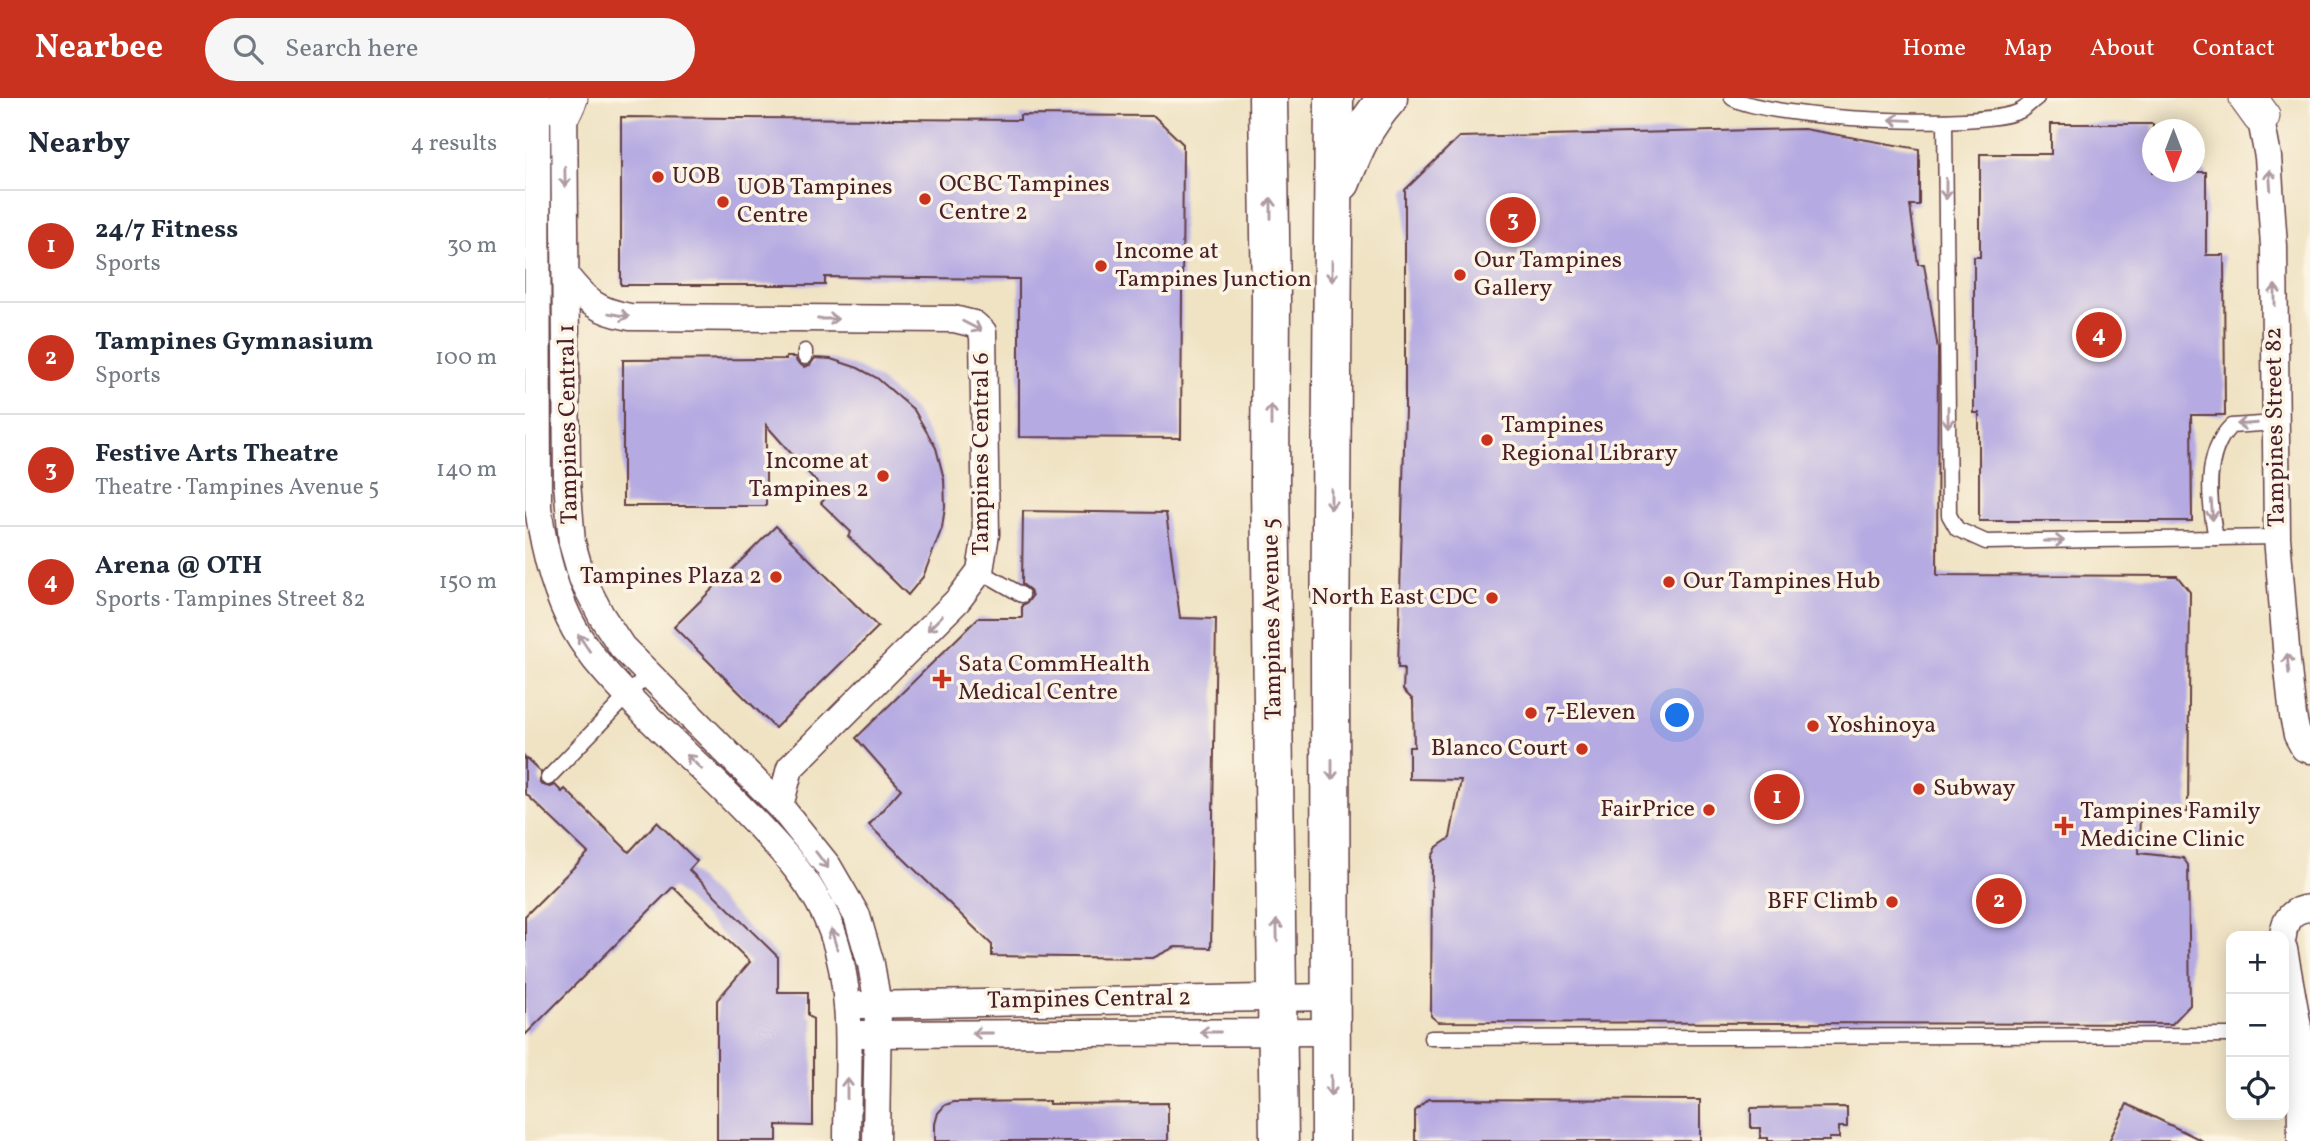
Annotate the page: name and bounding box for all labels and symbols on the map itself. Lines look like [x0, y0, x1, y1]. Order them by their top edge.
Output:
one-way arrow [1889, 114, 1912, 127]
north arrow [2142, 119, 2205, 182]
place label: UOB [672, 160, 721, 194]
one-way arrow [558, 165, 572, 188]
place label: OCBC Tampines Centre 2 [939, 168, 1110, 230]
marker: UOB [650, 169, 666, 185]
one-way arrow [2263, 170, 2276, 192]
place label: UOB Tampines Centre [737, 171, 893, 233]
one-way arrow [1939, 177, 1953, 200]
marker: OCBC Tampines Centre 2 [917, 191, 933, 207]
marker: UOB Tampines Centre [715, 194, 731, 210]
pin: 3 [1490, 194, 1536, 246]
one-way arrow [1264, 197, 1278, 220]
place label: Income at Tampines Junction [1115, 235, 1312, 297]
place label: Our Tampines Gallery [1474, 244, 1622, 306]
marker: Income at Tampines Junction [1093, 258, 1109, 274]
one-way arrow [1325, 260, 1339, 283]
marker: Our Tampines Gallery [1452, 267, 1468, 283]
one-way arrow [2268, 284, 2281, 307]
one-way arrow [608, 309, 630, 322]
pin: 4 [2076, 309, 2122, 361]
one-way arrow [816, 312, 839, 326]
one-way arrow [961, 320, 981, 334]
street label: Tampines Central 1 [550, 323, 588, 525]
street label: Tampines Street 82 [2257, 327, 2295, 527]
street label: Tampines Central 6 [965, 352, 999, 556]
one-way arrow [1264, 404, 1278, 427]
one-way arrow [1941, 405, 1955, 428]
place label: Tampines Regional Library [1501, 409, 1678, 471]
one-way arrow [2236, 418, 2259, 431]
marker: Tampines Regional Library [1479, 432, 1495, 448]
place label: Income at Tampines 2 [749, 445, 869, 507]
marker: Income at Tampines 2 [875, 468, 891, 484]
one-way arrow [1324, 487, 1338, 510]
one-way arrow [2206, 498, 2219, 521]
street label: Tampines Avenue 5 [1254, 518, 1292, 720]
one-way arrow [2042, 534, 2065, 548]
place label: Tampines Plaza 2 [580, 560, 762, 594]
place label: Our Tampines Hub [1683, 565, 1881, 599]
marker: Tampines Plaza 2 [768, 569, 784, 585]
marker: Our Tampines Hub [1661, 574, 1677, 590]
place label: North East CDC [1311, 581, 1478, 615]
marker: North East CDC [1484, 590, 1500, 606]
one-way arrow [927, 614, 944, 631]
one-way arrow [577, 634, 591, 653]
place label: Sata CommHealth Medical Centre [958, 648, 1150, 710]
one-way arrow [2281, 653, 2294, 676]
marker: Sata CommHealth Medical Centre [932, 669, 952, 689]
place label: 7-Eleven [1545, 696, 1636, 730]
your location [1660, 698, 1694, 732]
marker: 7-Eleven [1523, 705, 1539, 721]
place label: Yoshinoya [1827, 709, 1936, 743]
marker: Yoshinoya [1805, 718, 1821, 734]
place label: Blanco Court [1431, 732, 1568, 766]
marker: Blanco Court [1574, 741, 1590, 757]
one-way arrow [686, 754, 703, 771]
one-way arrow [1325, 759, 1339, 782]
pin: 1 [1754, 771, 1800, 823]
place label: Subway [1933, 772, 2015, 806]
marker: Subway [1911, 781, 1927, 797]
place label: FairPrice [1600, 793, 1695, 827]
place label: Tampines Family Medicine Clinic [2080, 795, 2260, 857]
marker: FairPrice [1701, 802, 1717, 818]
marker: Tampines Family Medicine Clinic [2054, 816, 2074, 836]
one-way arrow [815, 850, 830, 868]
pin: 2 [1976, 875, 2022, 927]
place label: BFF Climb [1767, 885, 1878, 919]
marker: BFF Climb [1884, 894, 1900, 910]
one-way arrow [1270, 918, 1284, 941]
one-way arrow [826, 928, 839, 950]
street label: Tampines Central 2 [987, 981, 1191, 1019]
one-way arrow [1199, 1025, 1222, 1039]
one-way arrow [971, 1026, 994, 1040]
one-way arrow [1324, 1075, 1338, 1098]
one-way arrow [840, 1076, 854, 1099]

